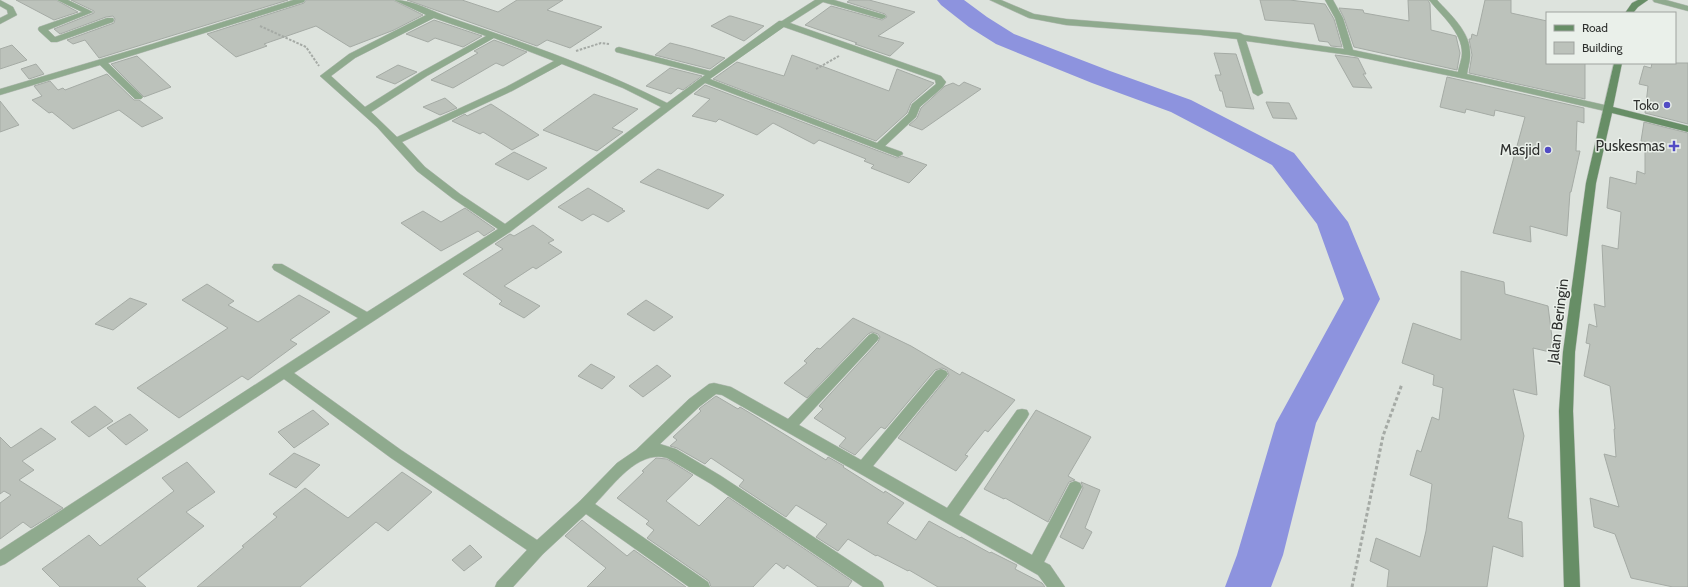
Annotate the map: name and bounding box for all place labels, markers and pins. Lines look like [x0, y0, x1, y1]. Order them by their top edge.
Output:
place label: Toko [1633, 97, 1659, 113]
marker: Toko [1662, 100, 1672, 110]
place label: Puskesmas [1596, 137, 1665, 155]
marker: Puskesmas [1668, 140, 1680, 152]
place label: Masjid [1500, 141, 1540, 159]
marker: Masjid [1543, 145, 1553, 155]

